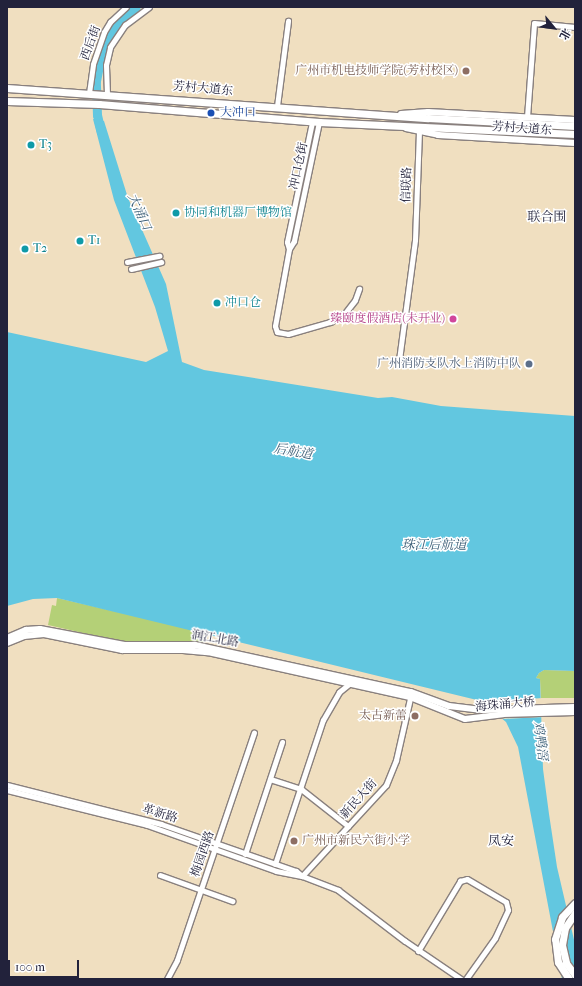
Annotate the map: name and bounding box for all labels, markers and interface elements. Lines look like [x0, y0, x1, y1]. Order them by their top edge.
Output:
north arrow [534, 8, 574, 48]
street label: 西后街 [78, 24, 104, 62]
text: 北 [557, 26, 573, 42]
place label: 广州市机电技师学院(芳村校区) [295, 64, 458, 78]
marker: 广州市机电技师学院(芳村校区) [461, 66, 471, 76]
street label: 芳村大道东 [172, 79, 234, 99]
place label: 大冲口 [220, 106, 256, 120]
marker: 大冲口 [205, 107, 217, 119]
street label: 芳村大道东 [492, 120, 552, 138]
place label: T3 [39, 138, 52, 152]
marker: T3 [26, 140, 36, 150]
street label: 冲口仓街 [287, 141, 311, 191]
street label: 信联路 [399, 167, 415, 203]
water label: 大涌口 [124, 191, 154, 233]
place label: 协同和机器厂博物馆 [184, 206, 292, 220]
marker: 协同和机器厂博物馆 [171, 208, 181, 218]
district label: 联合围 [528, 209, 566, 225]
place label: T1 [88, 234, 100, 248]
marker: T1 [75, 236, 85, 246]
place label: T2 [33, 242, 47, 256]
marker: T2 [20, 244, 30, 254]
place label: 冲口仓 [225, 296, 261, 310]
marker: 冲口仓 [212, 298, 222, 308]
place label: 臻颐度假酒店(未开业) [330, 312, 445, 326]
marker: 臻颐度假酒店(未开业) [448, 314, 458, 324]
place label: 广州消防支队水上消防中队 [377, 357, 521, 371]
marker: 广州消防支队水上消防中队 [524, 359, 534, 369]
water label: 后航道 [272, 441, 314, 463]
water label: 珠江后航道 [402, 537, 466, 553]
street label: 润江北路 [190, 628, 240, 650]
street label: 海珠涌大桥 [474, 695, 536, 715]
place label: 太古新蕾 [359, 709, 407, 723]
marker: 太古新蕾 [410, 711, 420, 721]
water label: 鸡鸭滘 [530, 721, 550, 761]
street label: 新民大街 [338, 776, 380, 822]
street label: 革新路 [141, 802, 179, 826]
street label: 梅园西路 [188, 829, 218, 879]
district label: 凤安 [488, 833, 514, 849]
place label: 广州市新民六街小学 [302, 834, 410, 848]
marker: 广州市新民六街小学 [289, 836, 299, 846]
scale bar [10, 952, 81, 978]
text: 100 m [15, 960, 45, 974]

